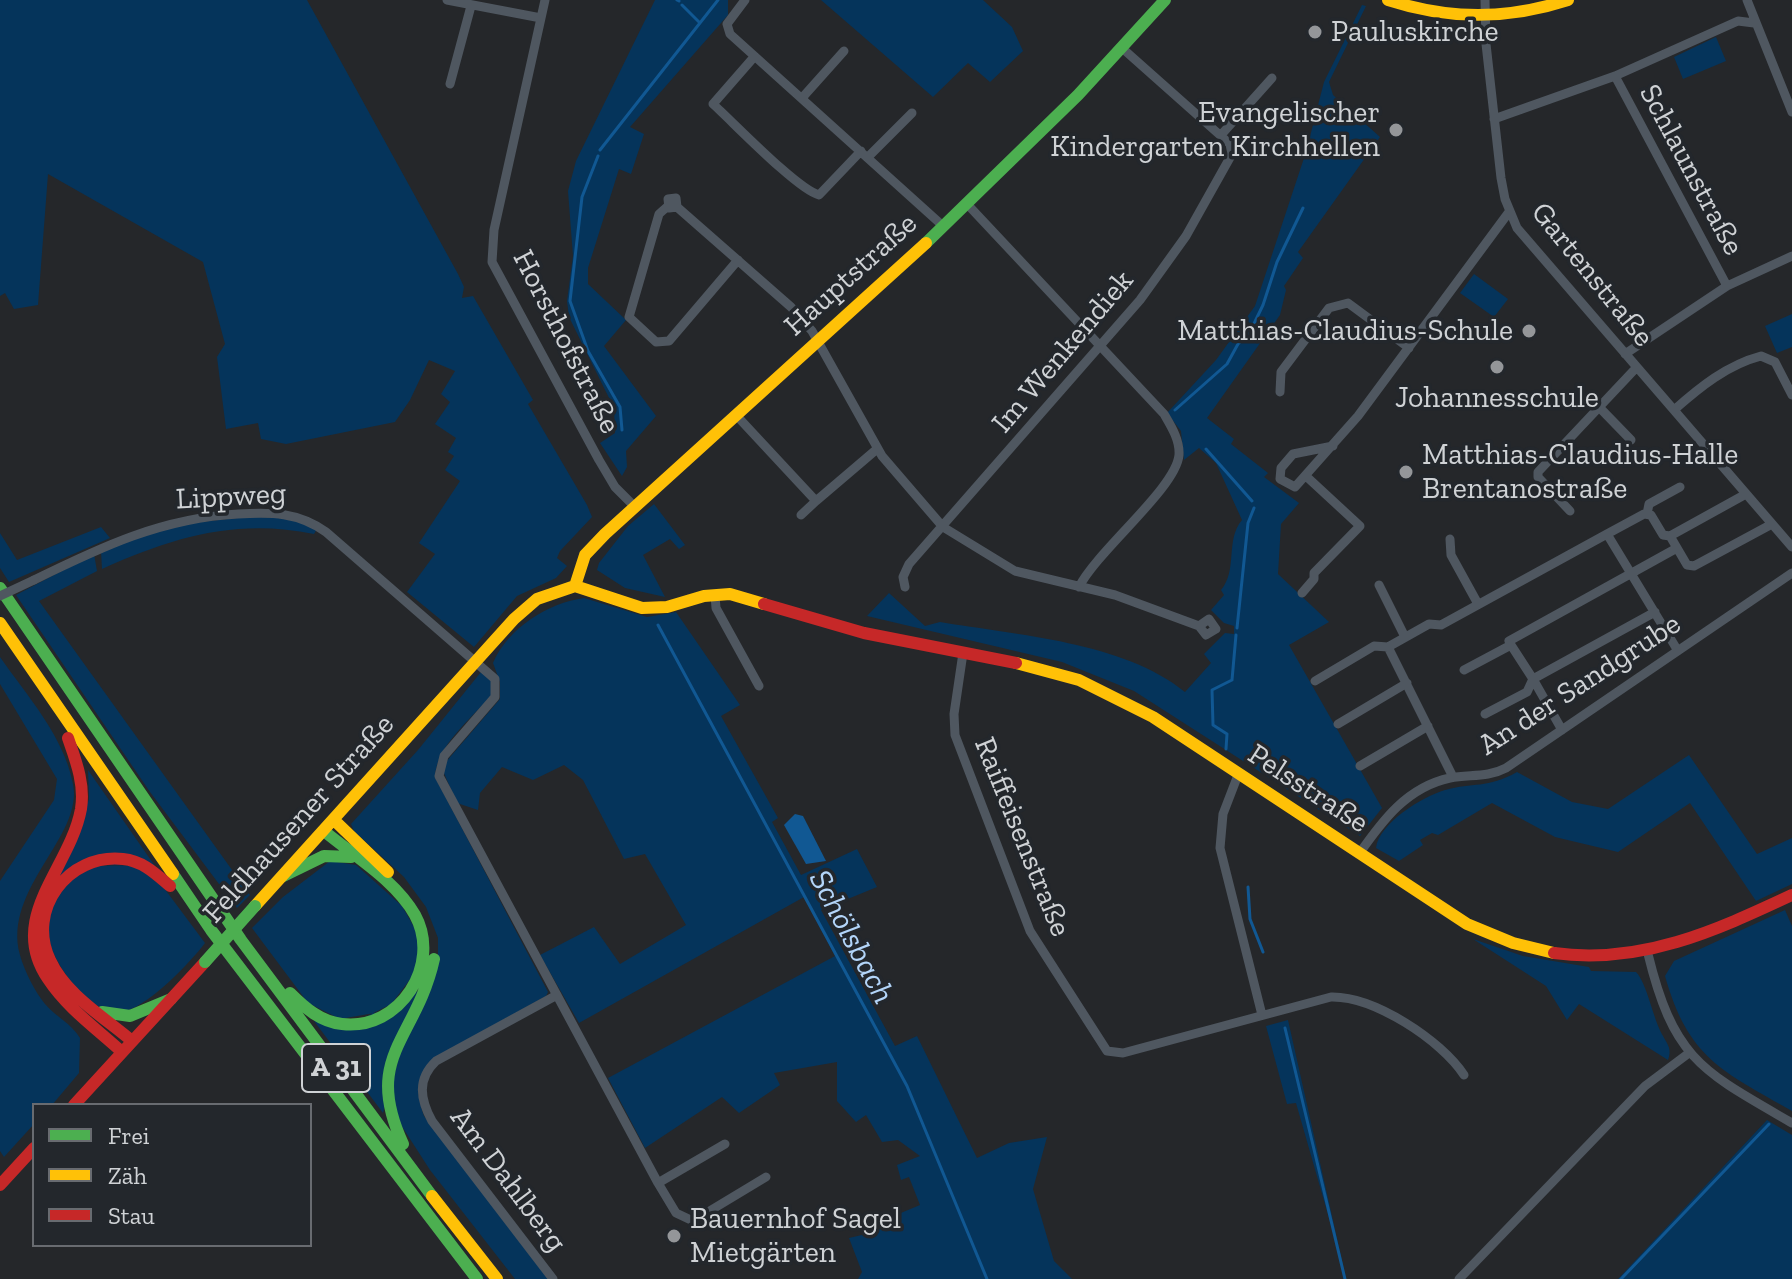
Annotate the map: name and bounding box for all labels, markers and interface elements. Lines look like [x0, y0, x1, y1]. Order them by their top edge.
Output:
place label: Pauluskirche [1331, 14, 1499, 50]
marker: Pauluskirche [1306, 23, 1324, 41]
street label: Schlaunstraße [1631, 78, 1751, 262]
place label: Evangelischer Kindergarten Kirchhellen [1050, 95, 1380, 166]
marker: Evangelischer Kindergarten Kirchhellen [1387, 121, 1405, 139]
street label: Gartenstraße [1523, 196, 1661, 354]
street label: Hauptstraße [777, 206, 925, 344]
street label: Horsthofstraße [504, 244, 628, 440]
street label: Im Wenkendiek [985, 263, 1141, 441]
place label: Matthias-Claudius-Schule [1177, 313, 1513, 349]
marker: Matthias-Claudius-Schule [1520, 322, 1538, 340]
marker: Johannesschule [1488, 358, 1506, 376]
place label: Johannesschule [1395, 380, 1599, 416]
place label: Matthias-Claudius-Halle Brentanostraße [1422, 437, 1738, 508]
marker: Matthias-Claudius-Halle Brentanostraße [1397, 463, 1415, 481]
street label: Lippweg [175, 476, 287, 518]
street label: An der Sandgrube [1472, 606, 1688, 764]
street label: Feldhausener Straße [196, 707, 402, 931]
street label: Raiffeisenstraße [966, 732, 1078, 942]
street label: Pelsstraße [1241, 737, 1375, 841]
water label: Schölsbach [800, 864, 902, 1010]
road number: A 31 [302, 1044, 370, 1092]
street label: Am Dahlberg [442, 1101, 574, 1259]
legend [32, 1103, 312, 1247]
text: Frei [108, 1121, 149, 1150]
text: Zäh [108, 1161, 147, 1190]
text: Stau [108, 1201, 155, 1230]
place label: Bauernhof Sagel Mietgärten [690, 1201, 901, 1272]
marker: Bauernhof Sagel Mietgärten [665, 1227, 683, 1245]

